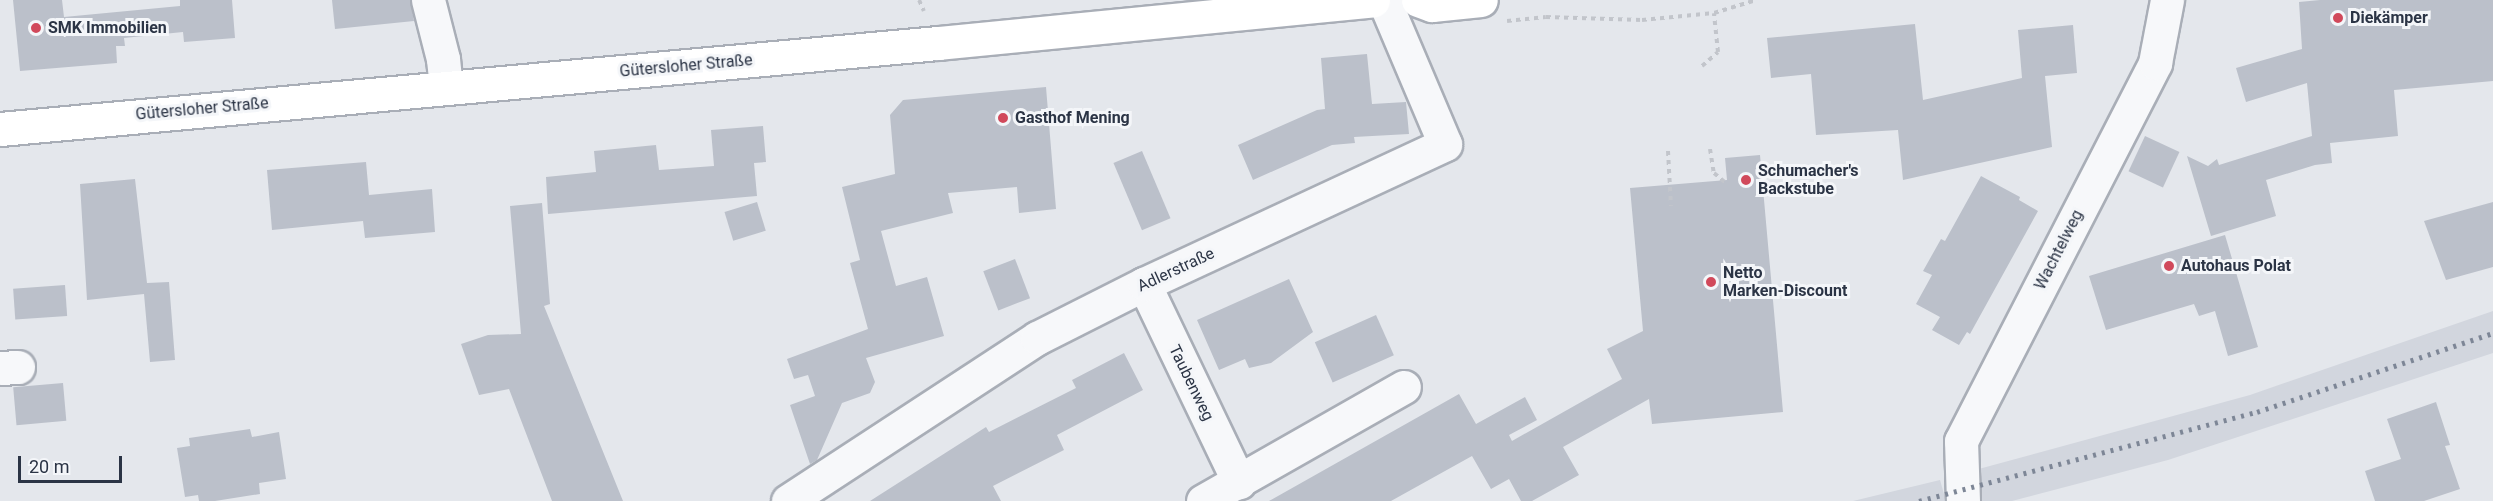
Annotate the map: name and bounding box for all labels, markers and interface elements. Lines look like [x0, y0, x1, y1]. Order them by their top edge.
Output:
place label: Diekämper [2350, 8, 2428, 28]
marker: Diekämper [2331, 11, 2345, 25]
place label: SMK Immobilien [48, 18, 167, 38]
marker: SMK Immobilien [29, 21, 43, 35]
street label: Gütersloher Straße [619, 51, 753, 81]
street label: Gütersloher Straße [135, 94, 269, 124]
place label: Gasthof Mening [1015, 108, 1130, 128]
marker: Gasthof Mening [996, 111, 1010, 125]
place label: Schumacher's Backstube [1758, 161, 1859, 199]
marker: Schumacher's Backstube [1739, 173, 1753, 187]
street label: Wachtelweg [2031, 207, 2087, 293]
street label: Adlerstraße [1135, 244, 1217, 296]
place label: Autohaus Polat [2181, 256, 2291, 276]
marker: Autohaus Polat [2162, 259, 2176, 273]
place label: Netto Marken-Discount [1723, 263, 1847, 301]
marker: Netto Marken-Discount [1704, 275, 1718, 289]
street label: Taubenweg [1164, 342, 1218, 424]
scale bar [21, 444, 124, 482]
text: 20 m [29, 456, 69, 477]

